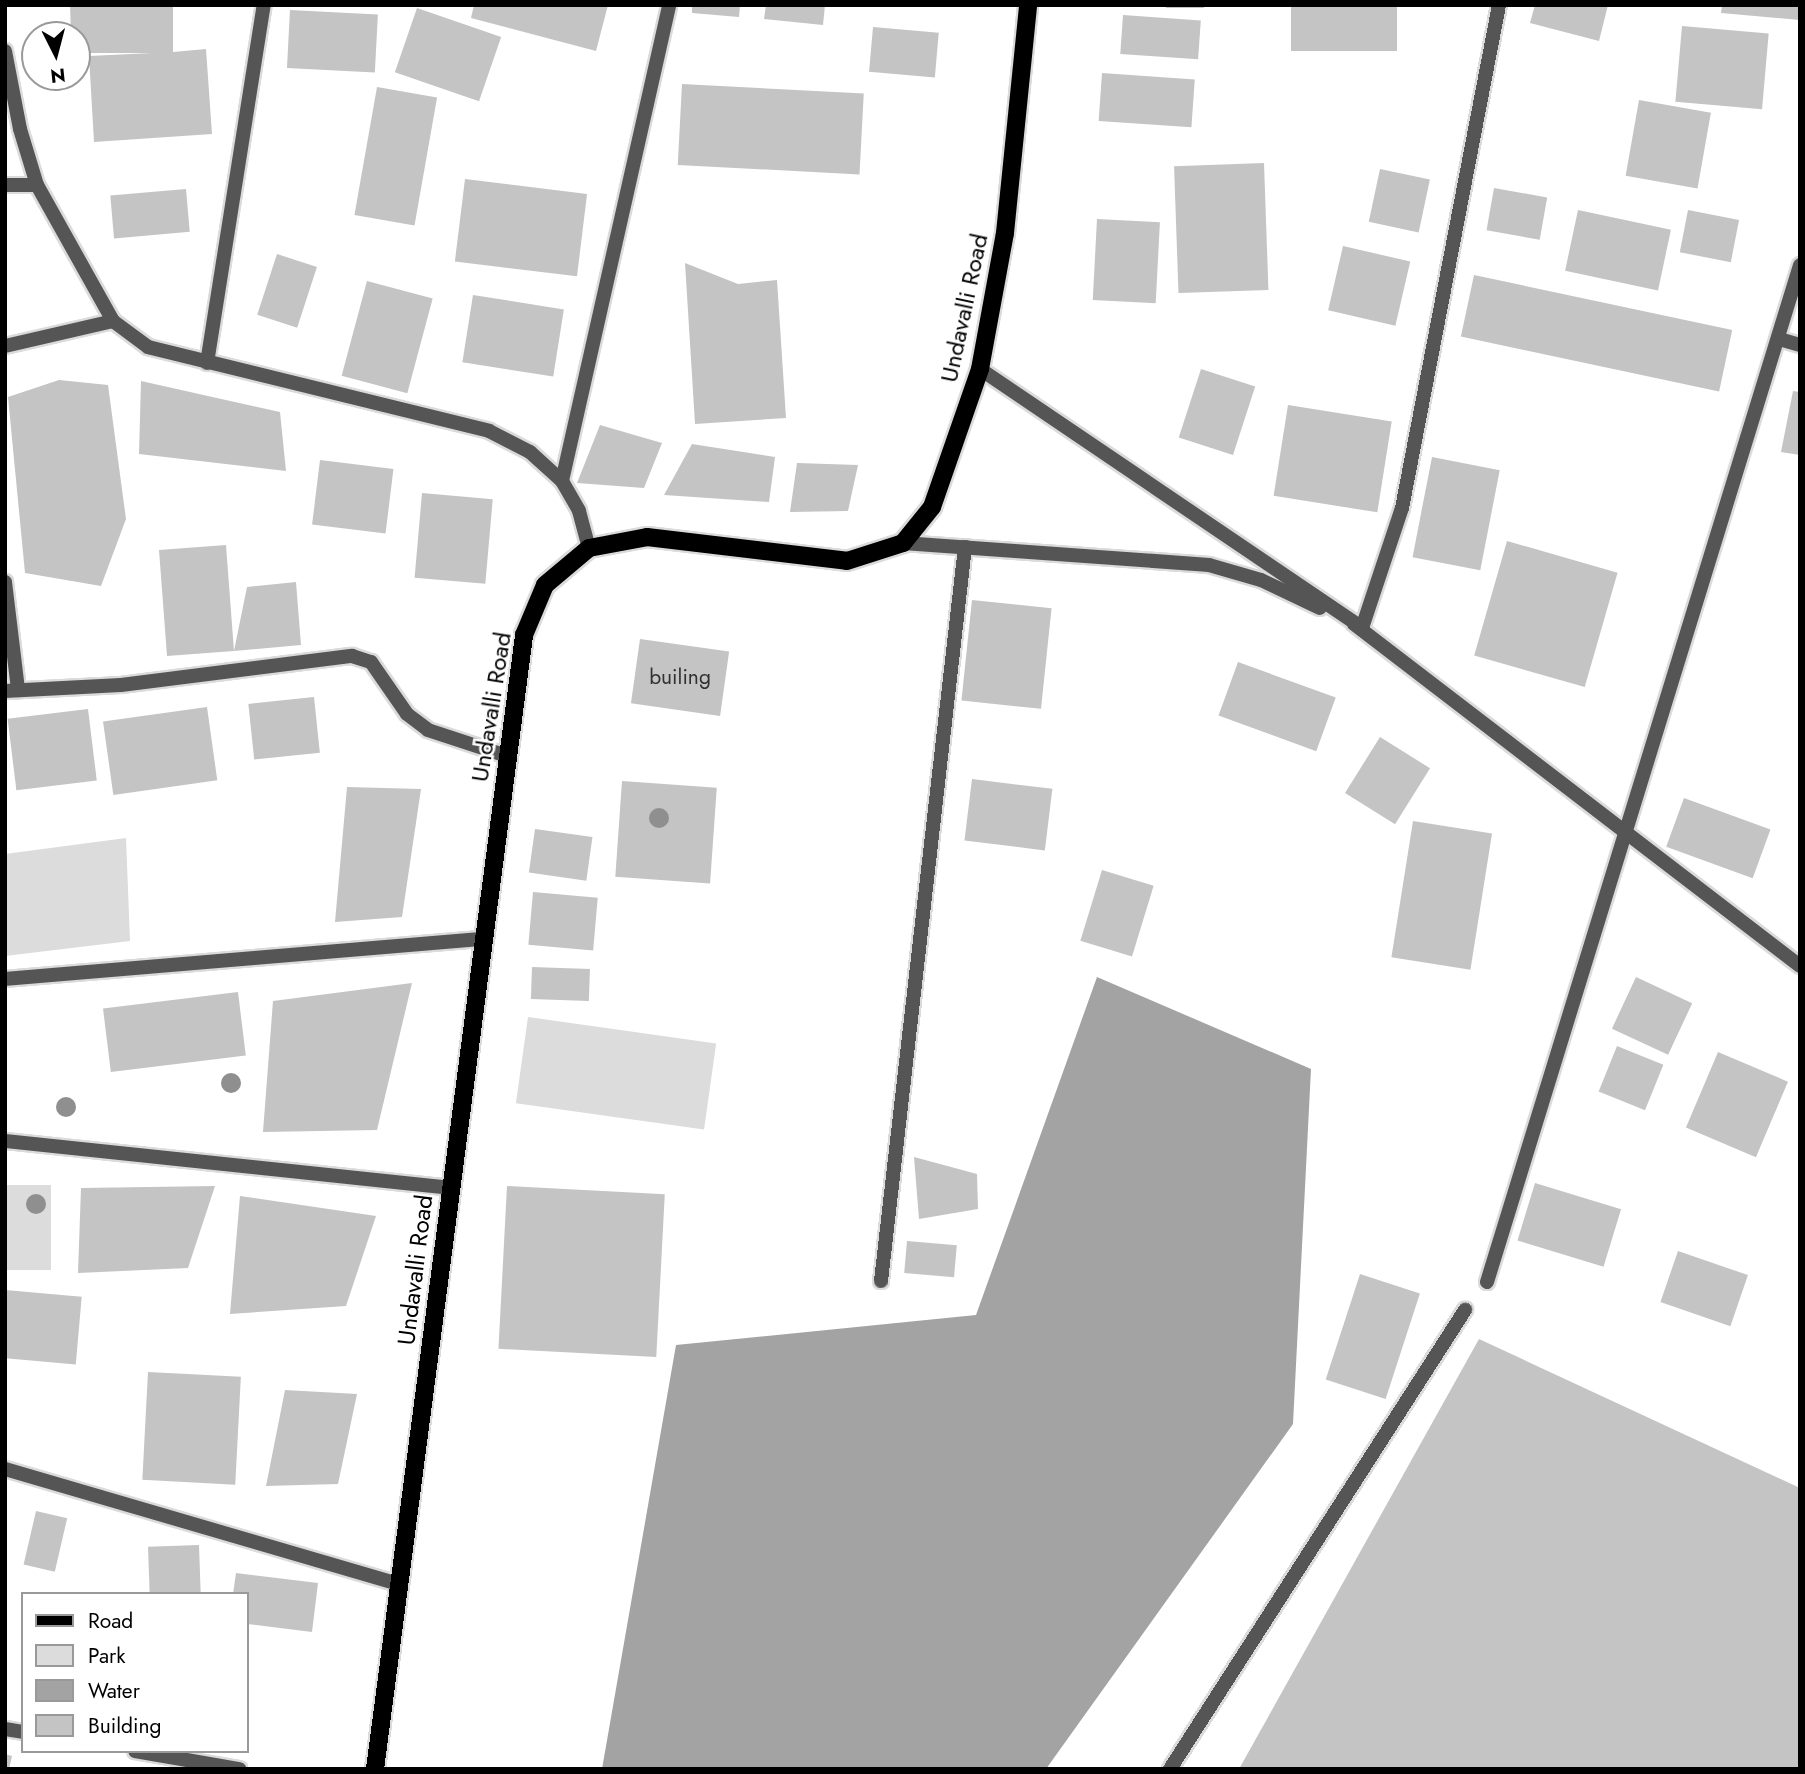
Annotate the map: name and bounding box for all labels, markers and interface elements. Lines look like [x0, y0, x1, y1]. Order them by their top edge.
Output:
north arrow [21, 21, 91, 91]
text: N [49, 61, 67, 90]
street label: Undavalli Road [934, 231, 994, 385]
street label: Undavalli Road [465, 630, 517, 784]
house number: builing [649, 664, 711, 690]
street label: Undavalli Road [392, 1193, 438, 1347]
legend [21, 1592, 248, 1753]
text: Road [88, 1606, 133, 1636]
text: Park [88, 1641, 125, 1671]
text: Water [88, 1676, 140, 1706]
text: Building [88, 1711, 161, 1741]

